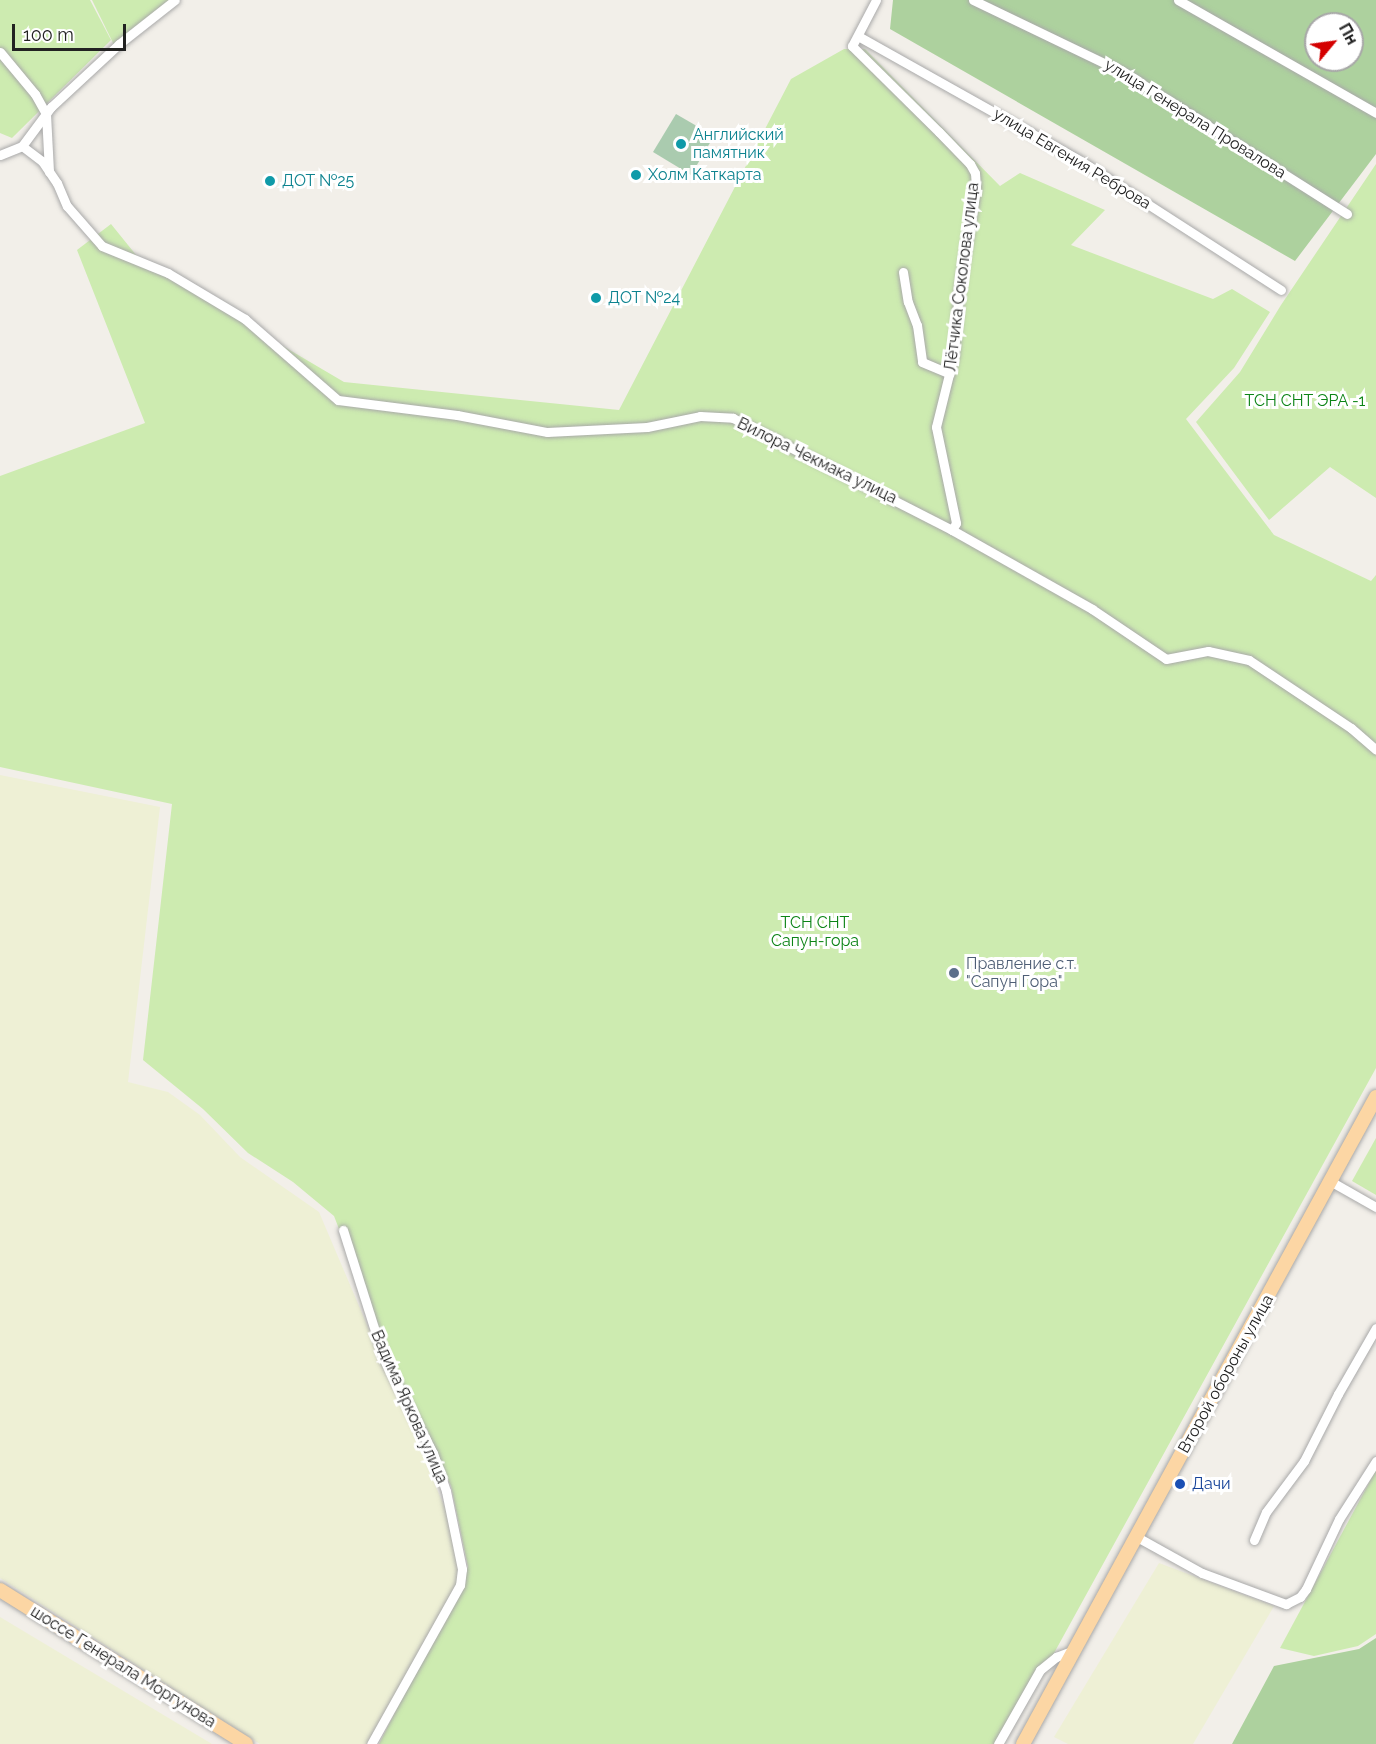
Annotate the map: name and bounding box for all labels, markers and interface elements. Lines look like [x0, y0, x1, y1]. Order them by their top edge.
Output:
scale bar [15, 12, 129, 50]
north arrow [1304, 12, 1364, 72]
text: Пн [1335, 20, 1362, 48]
text: 100 m [23, 24, 74, 45]
street label: улица Генерала Провалова [1101, 55, 1289, 183]
street label: улица Евгения Реброва [990, 104, 1154, 214]
place label: Английский памятник [693, 125, 784, 163]
marker: Английский памятник [674, 137, 688, 151]
place label: Холм Каткарта [648, 165, 762, 185]
marker: Холм Каткарта [629, 168, 643, 182]
place label: ДОТ №25 [282, 171, 355, 191]
marker: ДОТ №25 [263, 174, 277, 188]
street label: Лётчика Соколова улица [941, 181, 983, 373]
place label: ДОТ №24 [608, 288, 681, 308]
marker: ДОТ №24 [589, 291, 603, 305]
park label: ТСН СНТ ЭРА -1 [1244, 391, 1366, 411]
street label: Вилора Чекмака улица [734, 414, 900, 508]
park label: ТСН СНТ Сапун-гора [771, 913, 859, 951]
place label: Правление с.т. "Сапун Гора" [966, 954, 1076, 992]
marker: Правление с.т. "Сапун Гора" [947, 966, 961, 980]
street label: Второй обороны улица [1174, 1291, 1278, 1457]
street label: Вадима Яркова улица [366, 1327, 452, 1487]
place label: Дачи [1192, 1474, 1230, 1494]
marker: Дачи [1173, 1477, 1187, 1491]
street label: шоссе Генерала Моргунова [27, 1602, 219, 1732]

